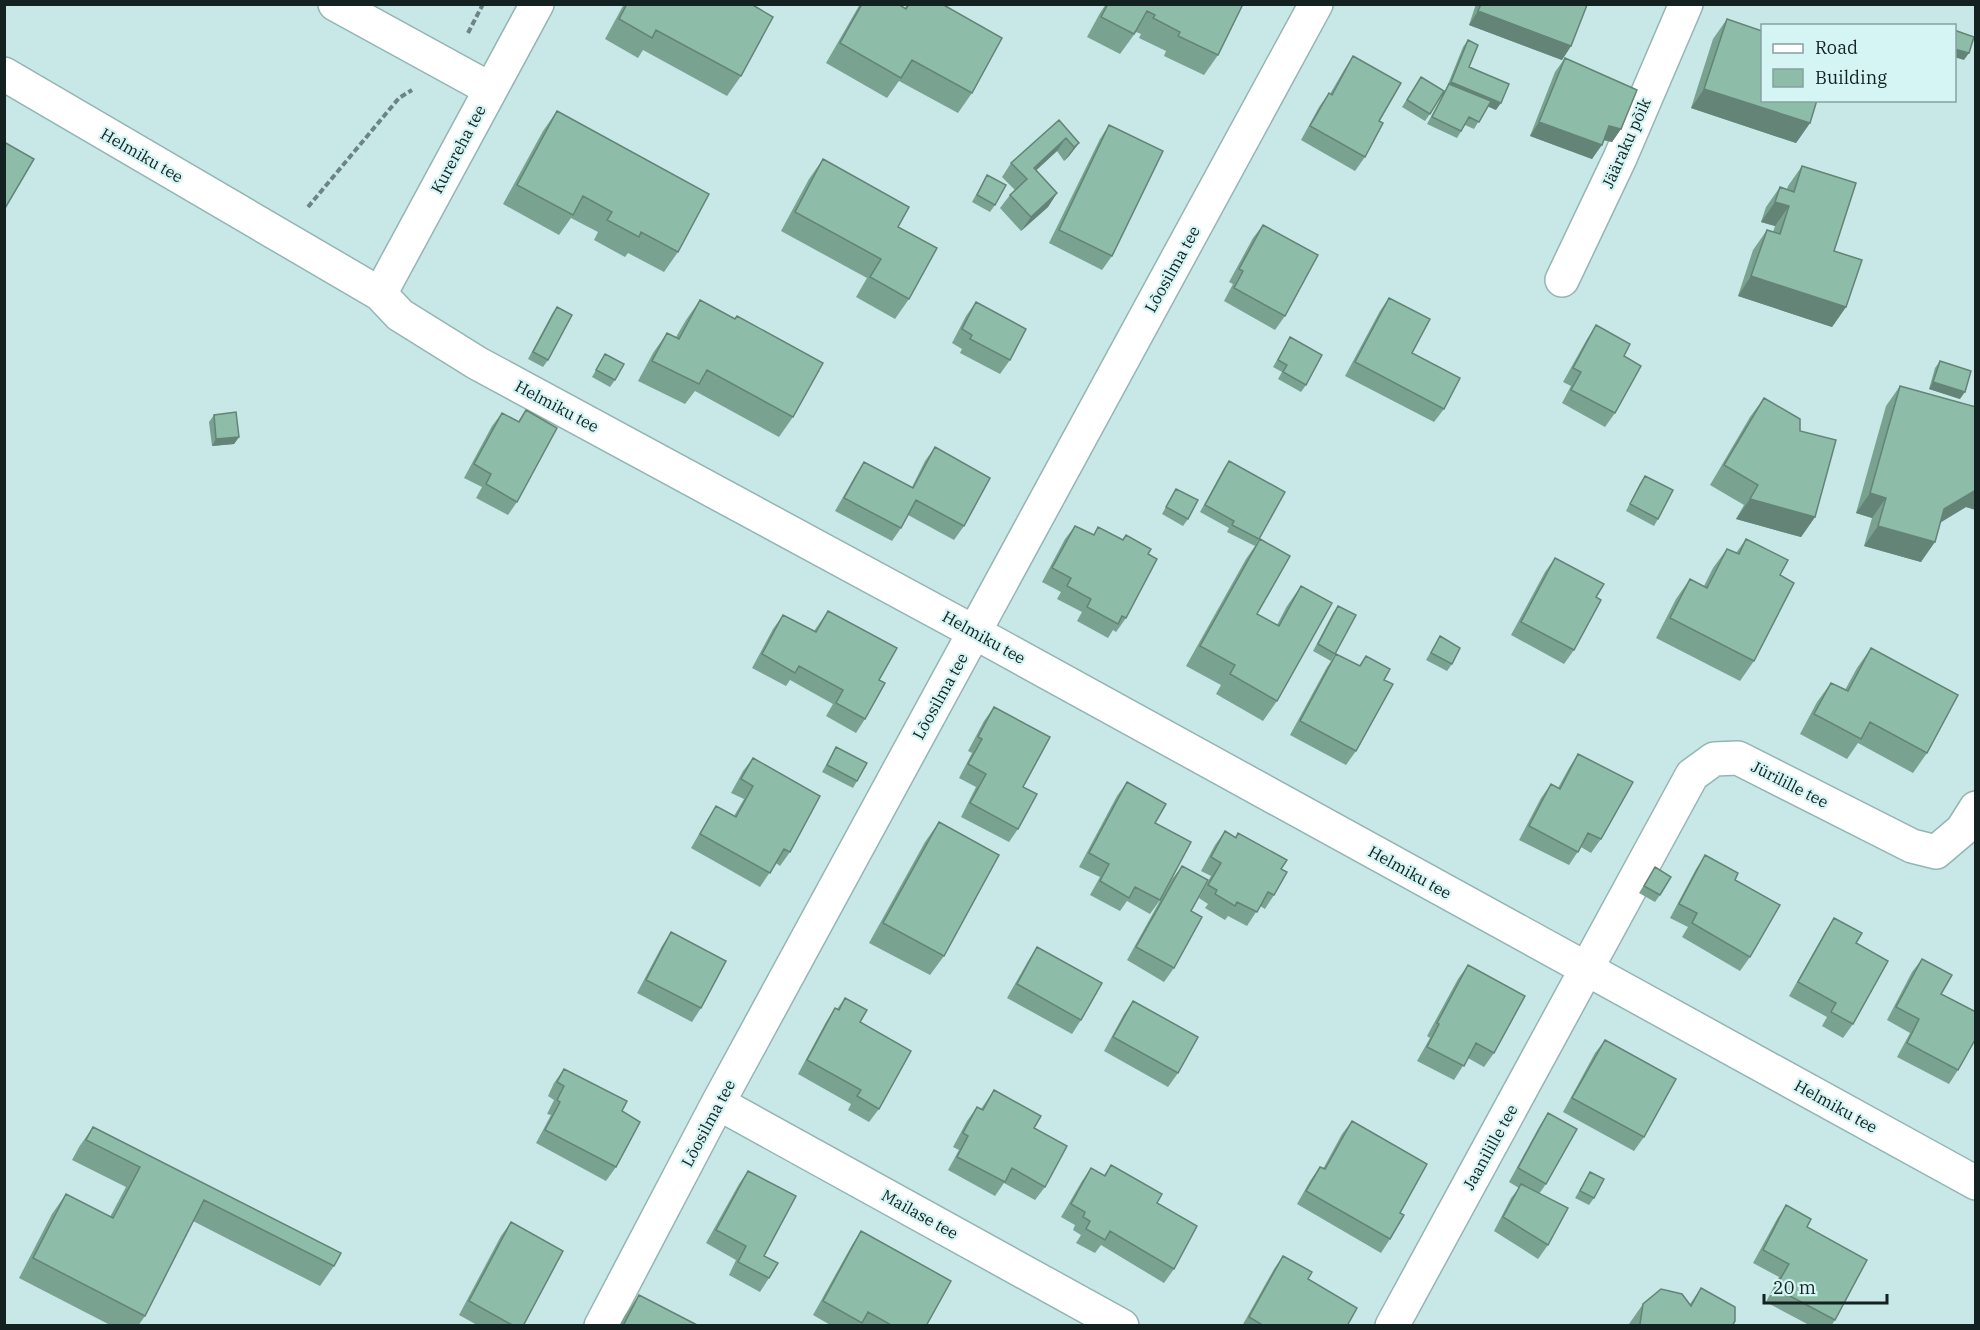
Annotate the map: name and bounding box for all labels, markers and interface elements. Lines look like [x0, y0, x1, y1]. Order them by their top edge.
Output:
legend [1761, 24, 1956, 102]
text: Road [1815, 36, 1858, 59]
text: Building [1815, 66, 1887, 89]
street label: Jääraku põik [1597, 94, 1655, 191]
street label: Kurereha tee [426, 101, 490, 197]
street label: Helmiku tee [97, 123, 187, 187]
street label: Lõosilma tee [1140, 222, 1204, 316]
street label: Helmiku tee [512, 376, 602, 436]
street label: Helmiku tee [939, 606, 1029, 668]
street label: Lõosilma tee [908, 649, 972, 743]
street label: Jürilille tee [1748, 756, 1832, 812]
street label: Helmiku tee [1365, 841, 1455, 903]
street label: Helmiku tee [1791, 1075, 1881, 1137]
street label: Lõosilma tee [677, 1076, 739, 1170]
street label: Jaanilille tee [1458, 1101, 1522, 1193]
street label: Mailase tee [878, 1185, 962, 1243]
scale bar [1764, 1267, 1887, 1305]
text: 20 m [1773, 1276, 1816, 1299]

